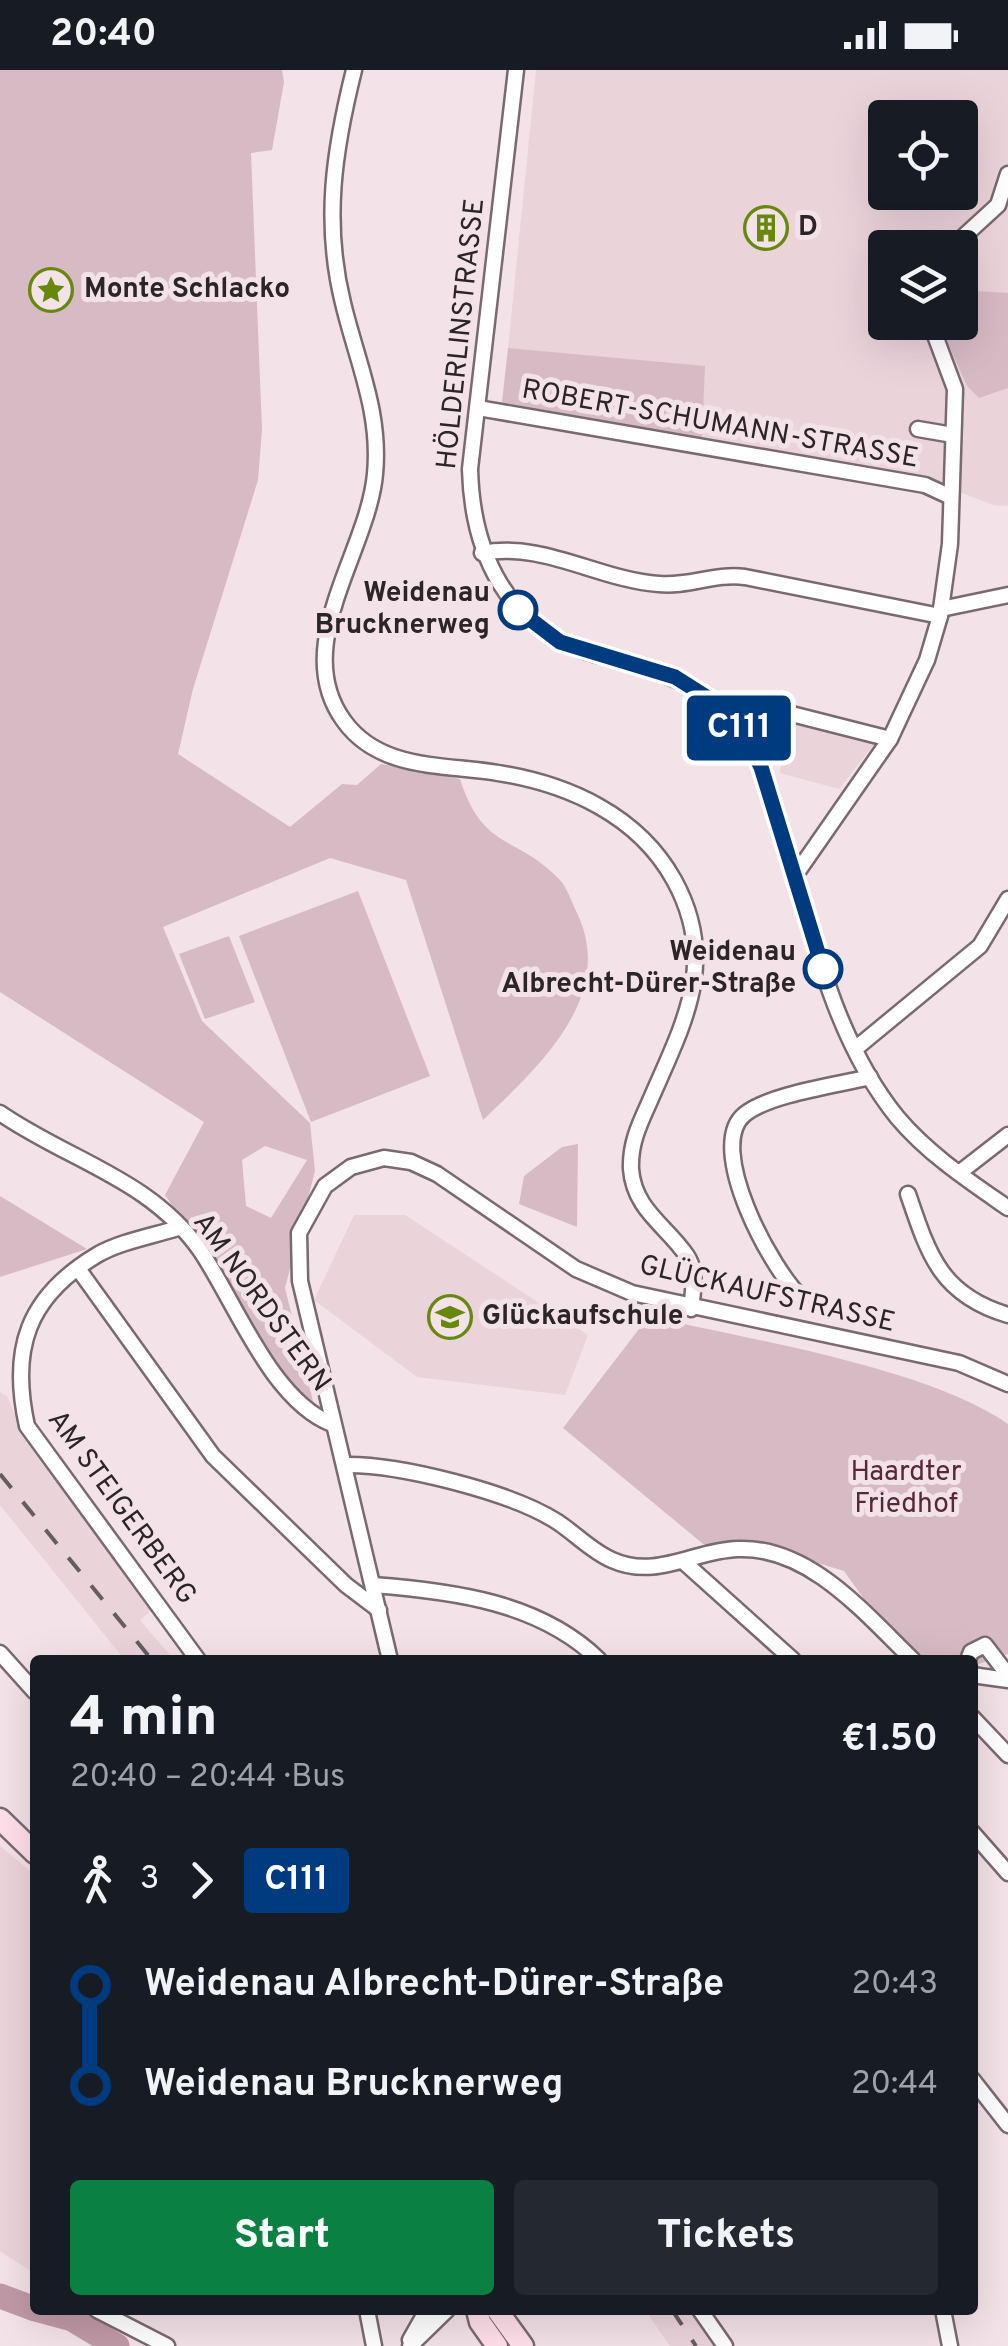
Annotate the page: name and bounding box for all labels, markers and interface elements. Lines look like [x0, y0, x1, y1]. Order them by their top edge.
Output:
text: 20:40 [50, 11, 157, 60]
map controls [868, 100, 978, 340]
button: locate [868, 100, 978, 210]
street label: HÖLDERLINSTRASSE [428, 197, 494, 471]
building icon: D [743, 205, 789, 251]
place label: D [798, 210, 818, 246]
button: layers [868, 230, 978, 340]
place icon: Monte Schlacko [28, 267, 74, 313]
place label: Monte Schlacko [84, 272, 290, 308]
street label: ROBERT-SCHUMANN-STRASSE [519, 372, 921, 478]
place label: Weidenau Brucknerweg [315, 576, 490, 644]
marker: Weidenau Brucknerweg [499, 591, 537, 629]
line badge: C111 [669, 696, 809, 760]
text: C111 [707, 706, 771, 750]
place label: Weidenau Albrecht-Dürer-Straße [501, 935, 796, 1003]
marker: Weidenau Albrecht-Dürer-Straße [804, 950, 842, 988]
street label: AM NORDSTERN [184, 1206, 338, 1400]
street label: GLÜCKAUFSTRASSE [635, 1246, 899, 1342]
school or university icon: Glückaufschule [427, 1294, 473, 1340]
place label: Glückaufschule [482, 1299, 683, 1335]
street label: AM STEIGERBERG [38, 1404, 204, 1612]
park label: Haardter Friedhof [850, 1455, 962, 1523]
text: 4 min [70, 1685, 218, 1755]
text: €1.50 [841, 1716, 938, 1765]
text: 20:40 – 20:44 · Bus [70, 1758, 345, 1798]
icon: walk [70, 1853, 125, 1908]
icon: forward [174, 1853, 229, 1908]
text: C111 [264, 1858, 329, 1902]
text: 3 [140, 1860, 159, 1900]
text: Weidenau Albrecht-Dürer-Straße [144, 1961, 724, 2010]
text: 20:43 [852, 1965, 938, 2005]
text: Weidenau Brucknerweg [144, 2061, 563, 2110]
text: 20:44 [851, 2065, 938, 2105]
button: Start [70, 2180, 494, 2295]
button: Tickets [514, 2180, 938, 2295]

